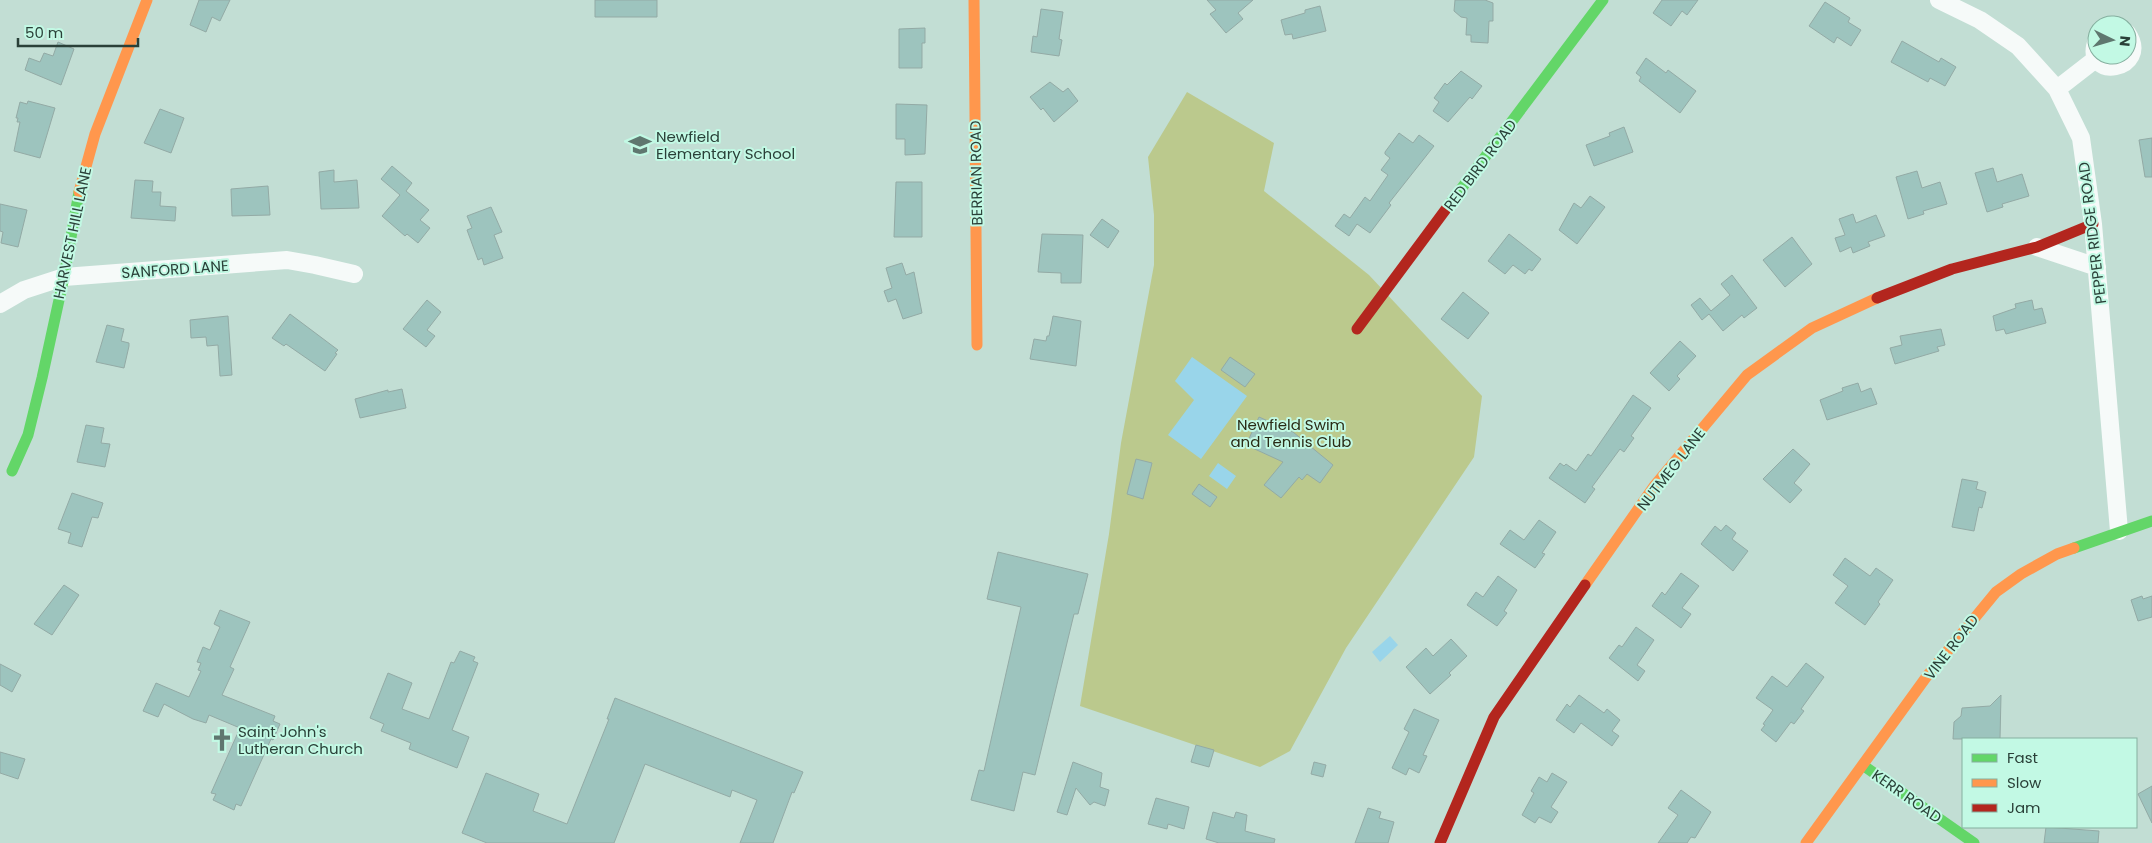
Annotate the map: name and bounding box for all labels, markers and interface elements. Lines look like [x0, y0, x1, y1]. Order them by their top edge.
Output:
scale bar [18, 15, 138, 47]
north arrow [2087, 15, 2137, 65]
text: 50 m [25, 22, 63, 43]
text: N [2115, 35, 2135, 47]
street label: RED BIRD ROAD [1439, 115, 1521, 215]
street label: BERRIAN ROAD [965, 120, 987, 226]
place label: Newfield Elementary School [656, 126, 795, 164]
school or university icon: Newfield Elementary School [627, 132, 653, 158]
street label: PEPPER RIDGE ROAD [2073, 161, 2111, 305]
street label: HARVEST HILL LANE [48, 165, 96, 301]
street label: SANFORD LANE [121, 255, 229, 283]
park label: Newfield Swim and Tennis Club [1230, 414, 1352, 452]
street label: NUTMEG LANE [1632, 423, 1710, 515]
street label: VINE ROAD [1919, 610, 1983, 684]
place label: Saint John's Lutheran Church [238, 721, 363, 759]
church icon: Saint John's Lutheran Church [209, 727, 235, 753]
legend [1962, 738, 2137, 828]
text: Fast [2007, 747, 2038, 768]
street label: KERR ROAD [1868, 764, 1946, 828]
text: Slow [2007, 772, 2042, 793]
text: Jam [2007, 797, 2041, 818]

